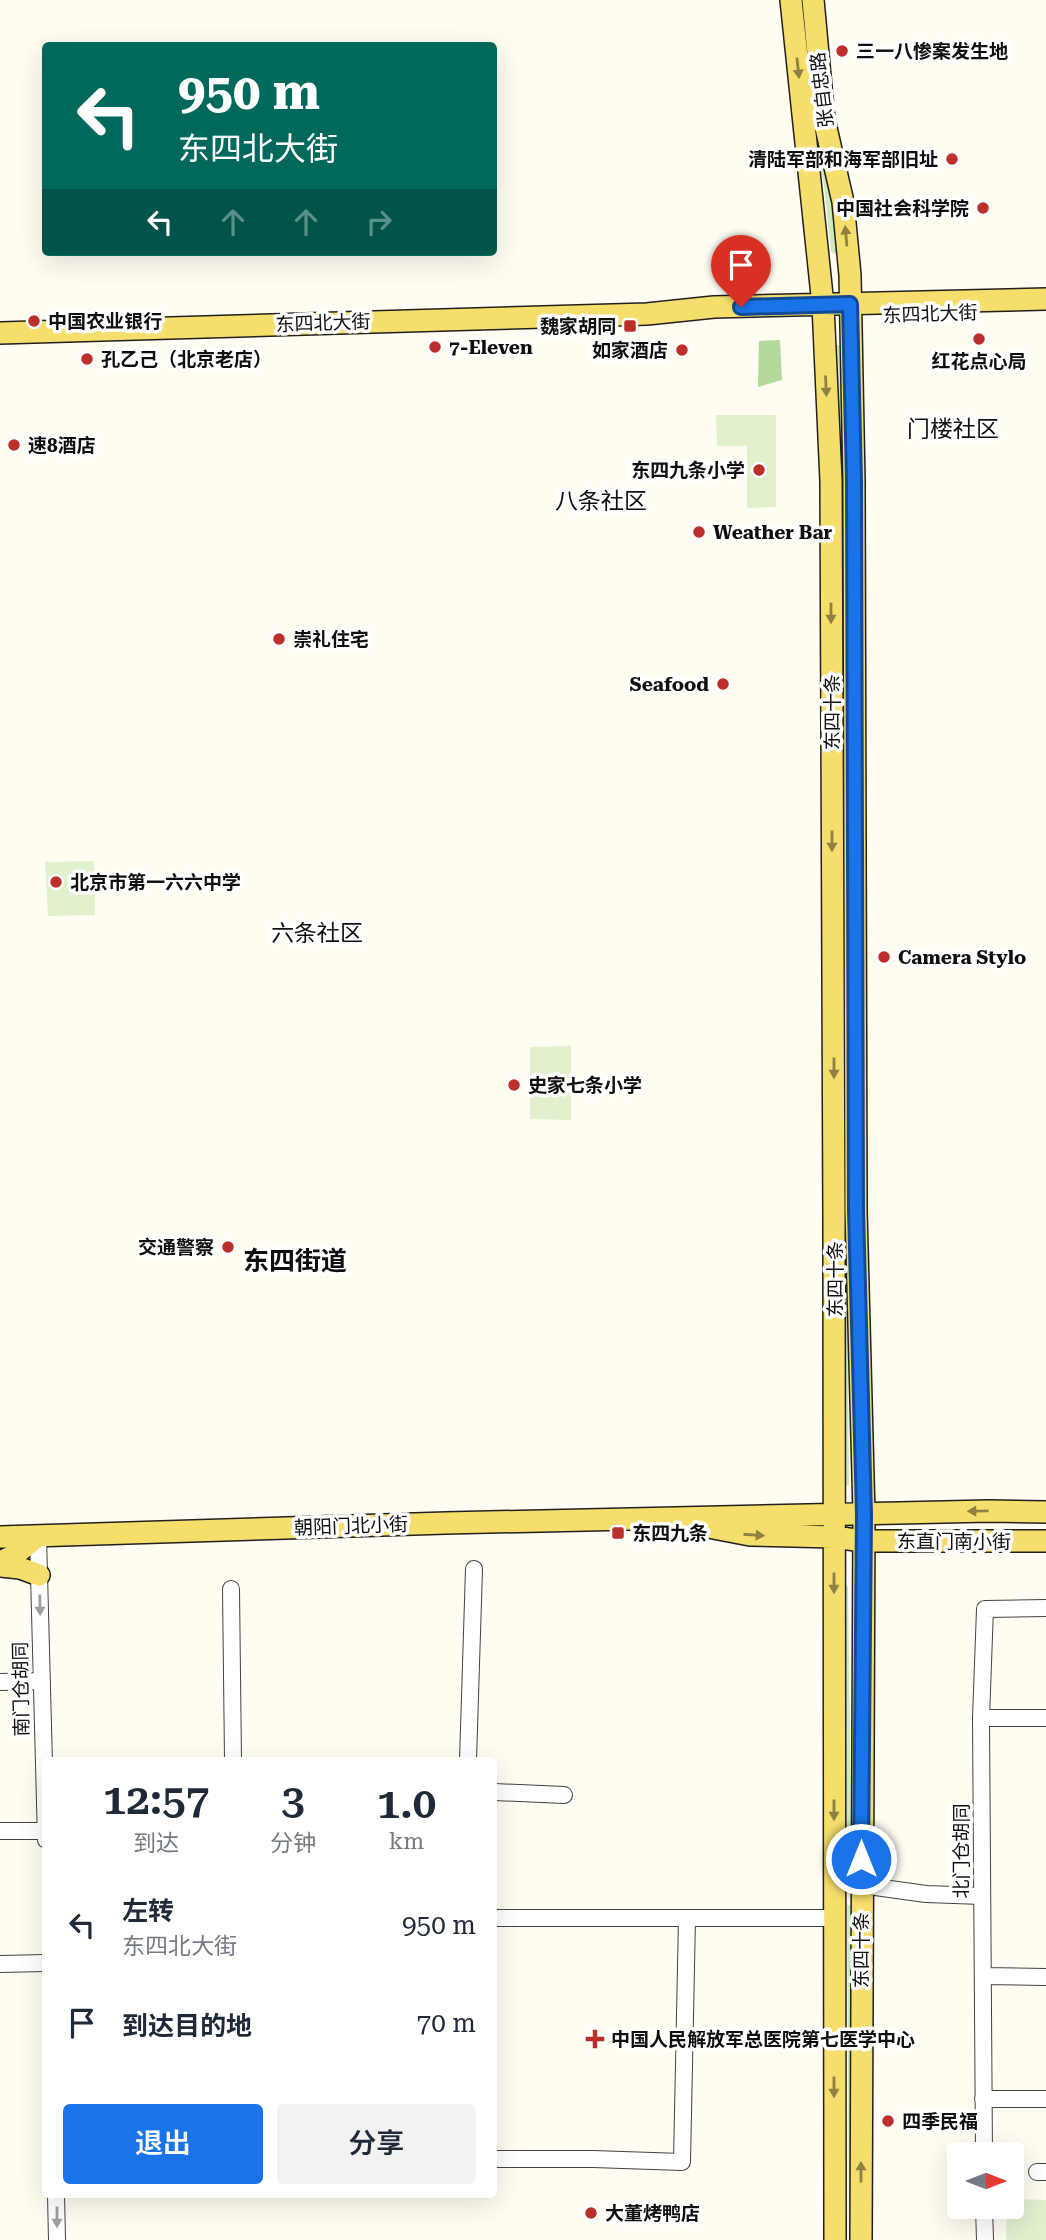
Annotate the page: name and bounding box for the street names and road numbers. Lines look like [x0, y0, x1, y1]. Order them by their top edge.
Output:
street label: 张自忠路 [806, 51, 838, 129]
street label: 东四北大街 [882, 301, 978, 327]
street label: 东四北大街 [275, 310, 371, 336]
street label: 东四十条 [821, 674, 844, 750]
street label: 东四十条 [824, 1241, 847, 1317]
street label: 朝阳门北小街 [294, 1513, 408, 1539]
street label: 东直门南小街 [897, 1530, 1011, 1553]
street label: 南门仓胡同 [9, 1641, 33, 1737]
street label: 北门仓胡同 [950, 1803, 973, 1899]
street label: 东四十条 [850, 1912, 873, 1988]

